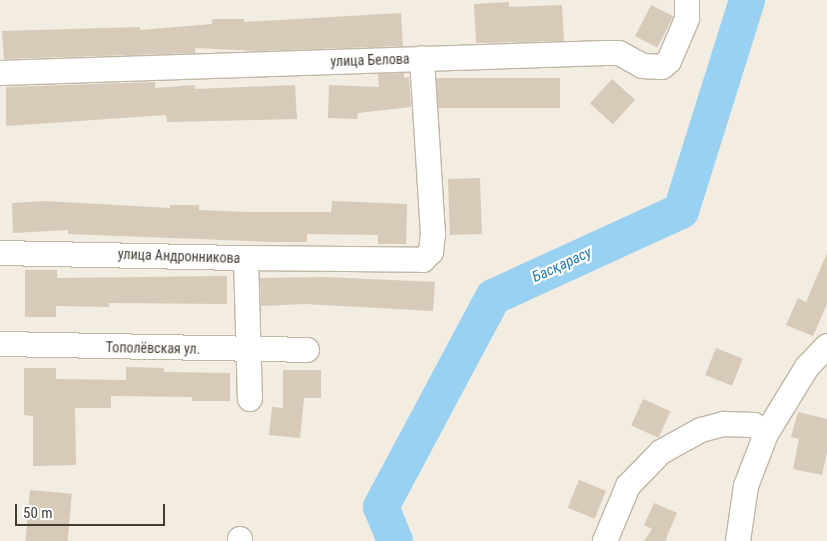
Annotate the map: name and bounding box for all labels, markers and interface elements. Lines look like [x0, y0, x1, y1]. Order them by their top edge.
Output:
street label: улица Белова [330, 50, 410, 70]
water label: Басқарасу [529, 243, 595, 287]
street label: улица Андронникова [118, 245, 240, 267]
street label: Тополёвская ул. [106, 339, 200, 357]
scale bar [18, 494, 168, 526]
text: 50 m [23, 504, 53, 522]

